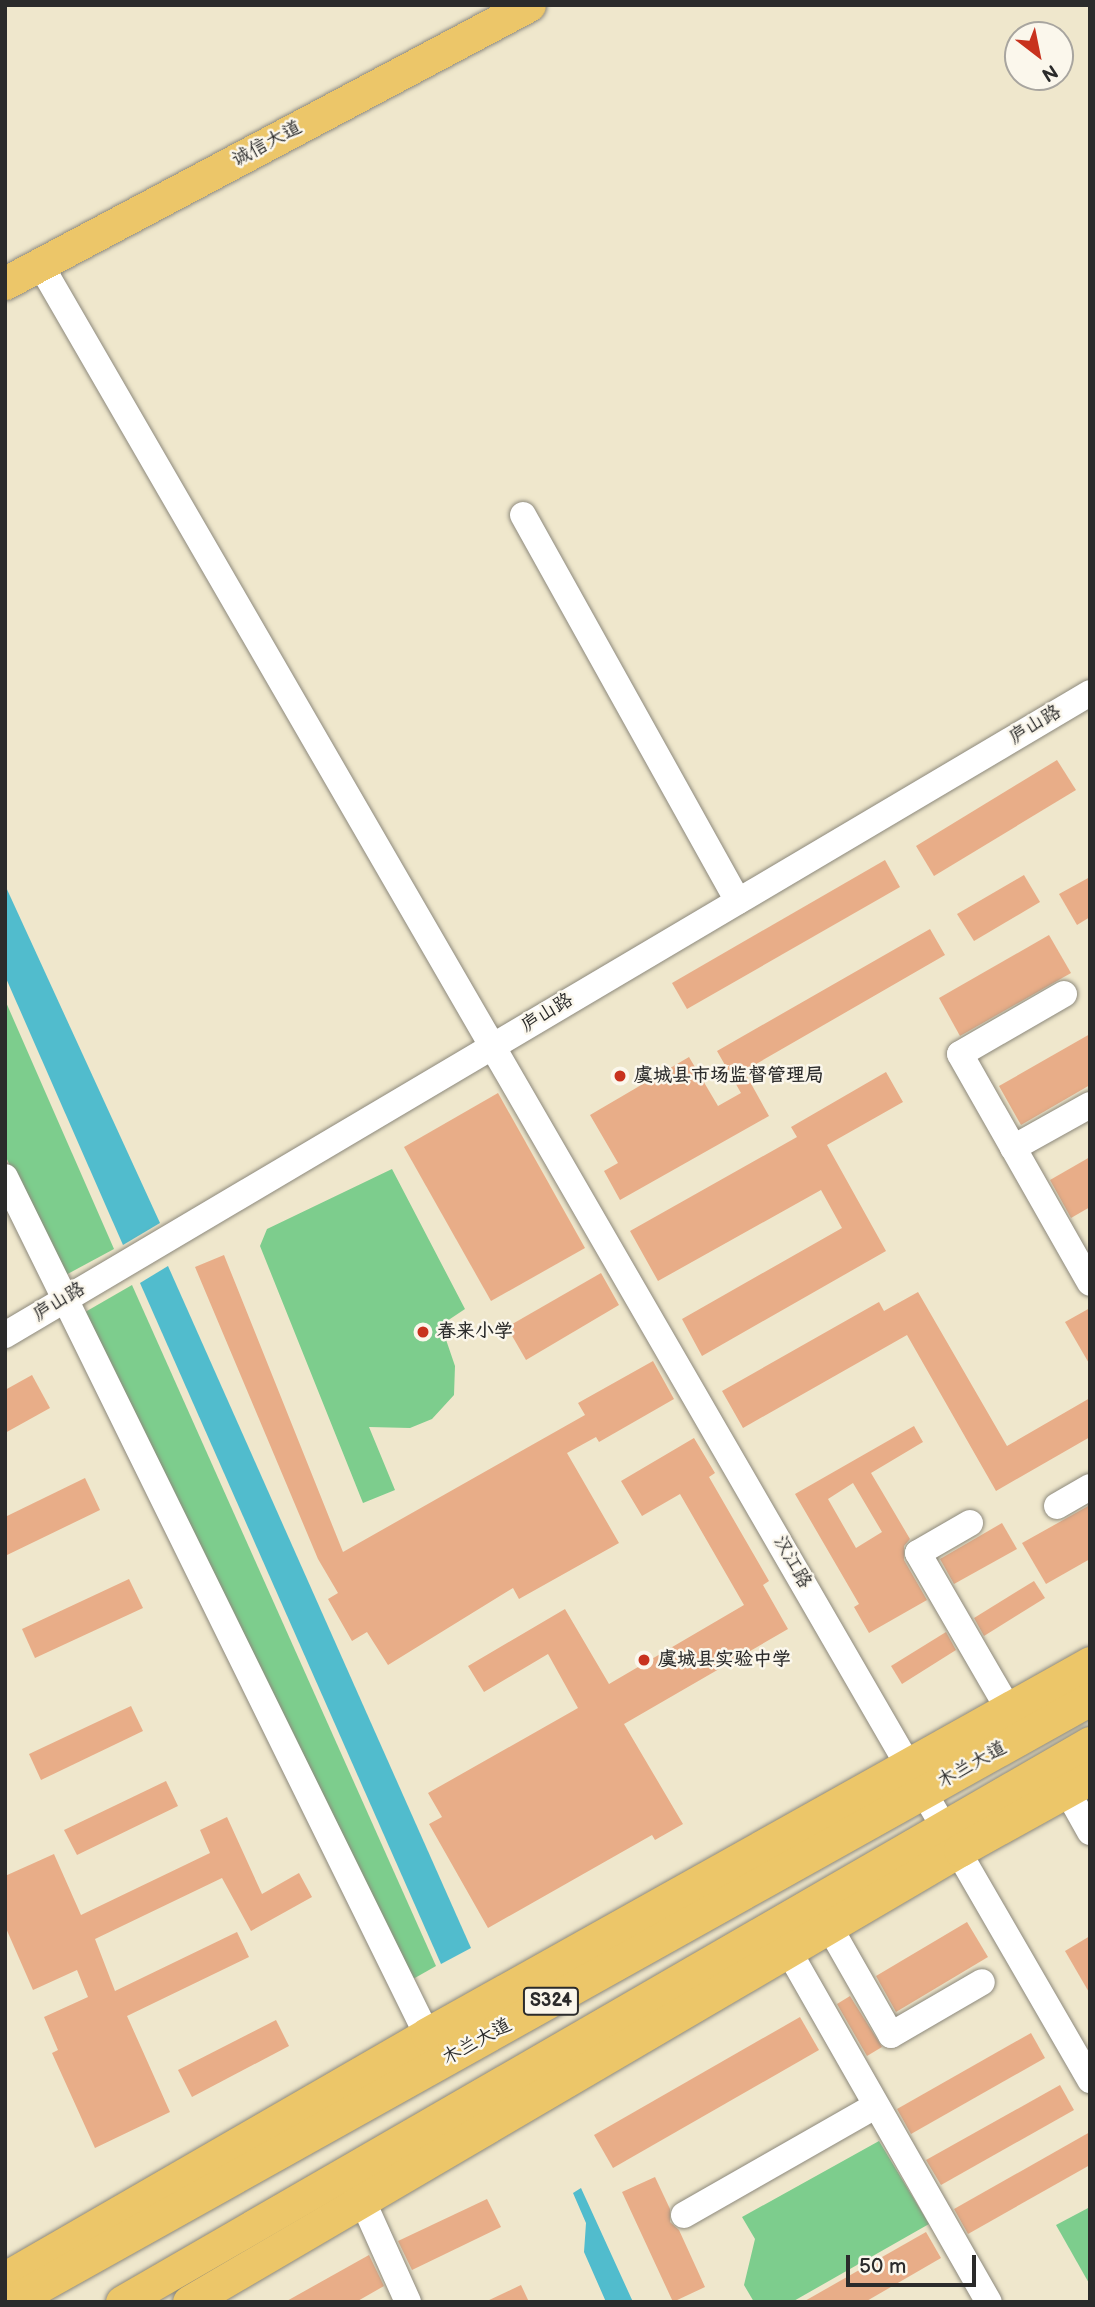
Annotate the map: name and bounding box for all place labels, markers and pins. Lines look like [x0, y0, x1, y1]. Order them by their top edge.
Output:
place label: 虞城县市场监督管理局 [634, 1065, 824, 1087]
marker: 虞城县市场监督管理局 [612, 1068, 628, 1084]
place label: 春来小学 [437, 1321, 513, 1343]
marker: 春来小学 [415, 1324, 431, 1340]
place label: 虞城县实验中学 [658, 1649, 791, 1671]
marker: 虞城县实验中学 [636, 1652, 652, 1668]

